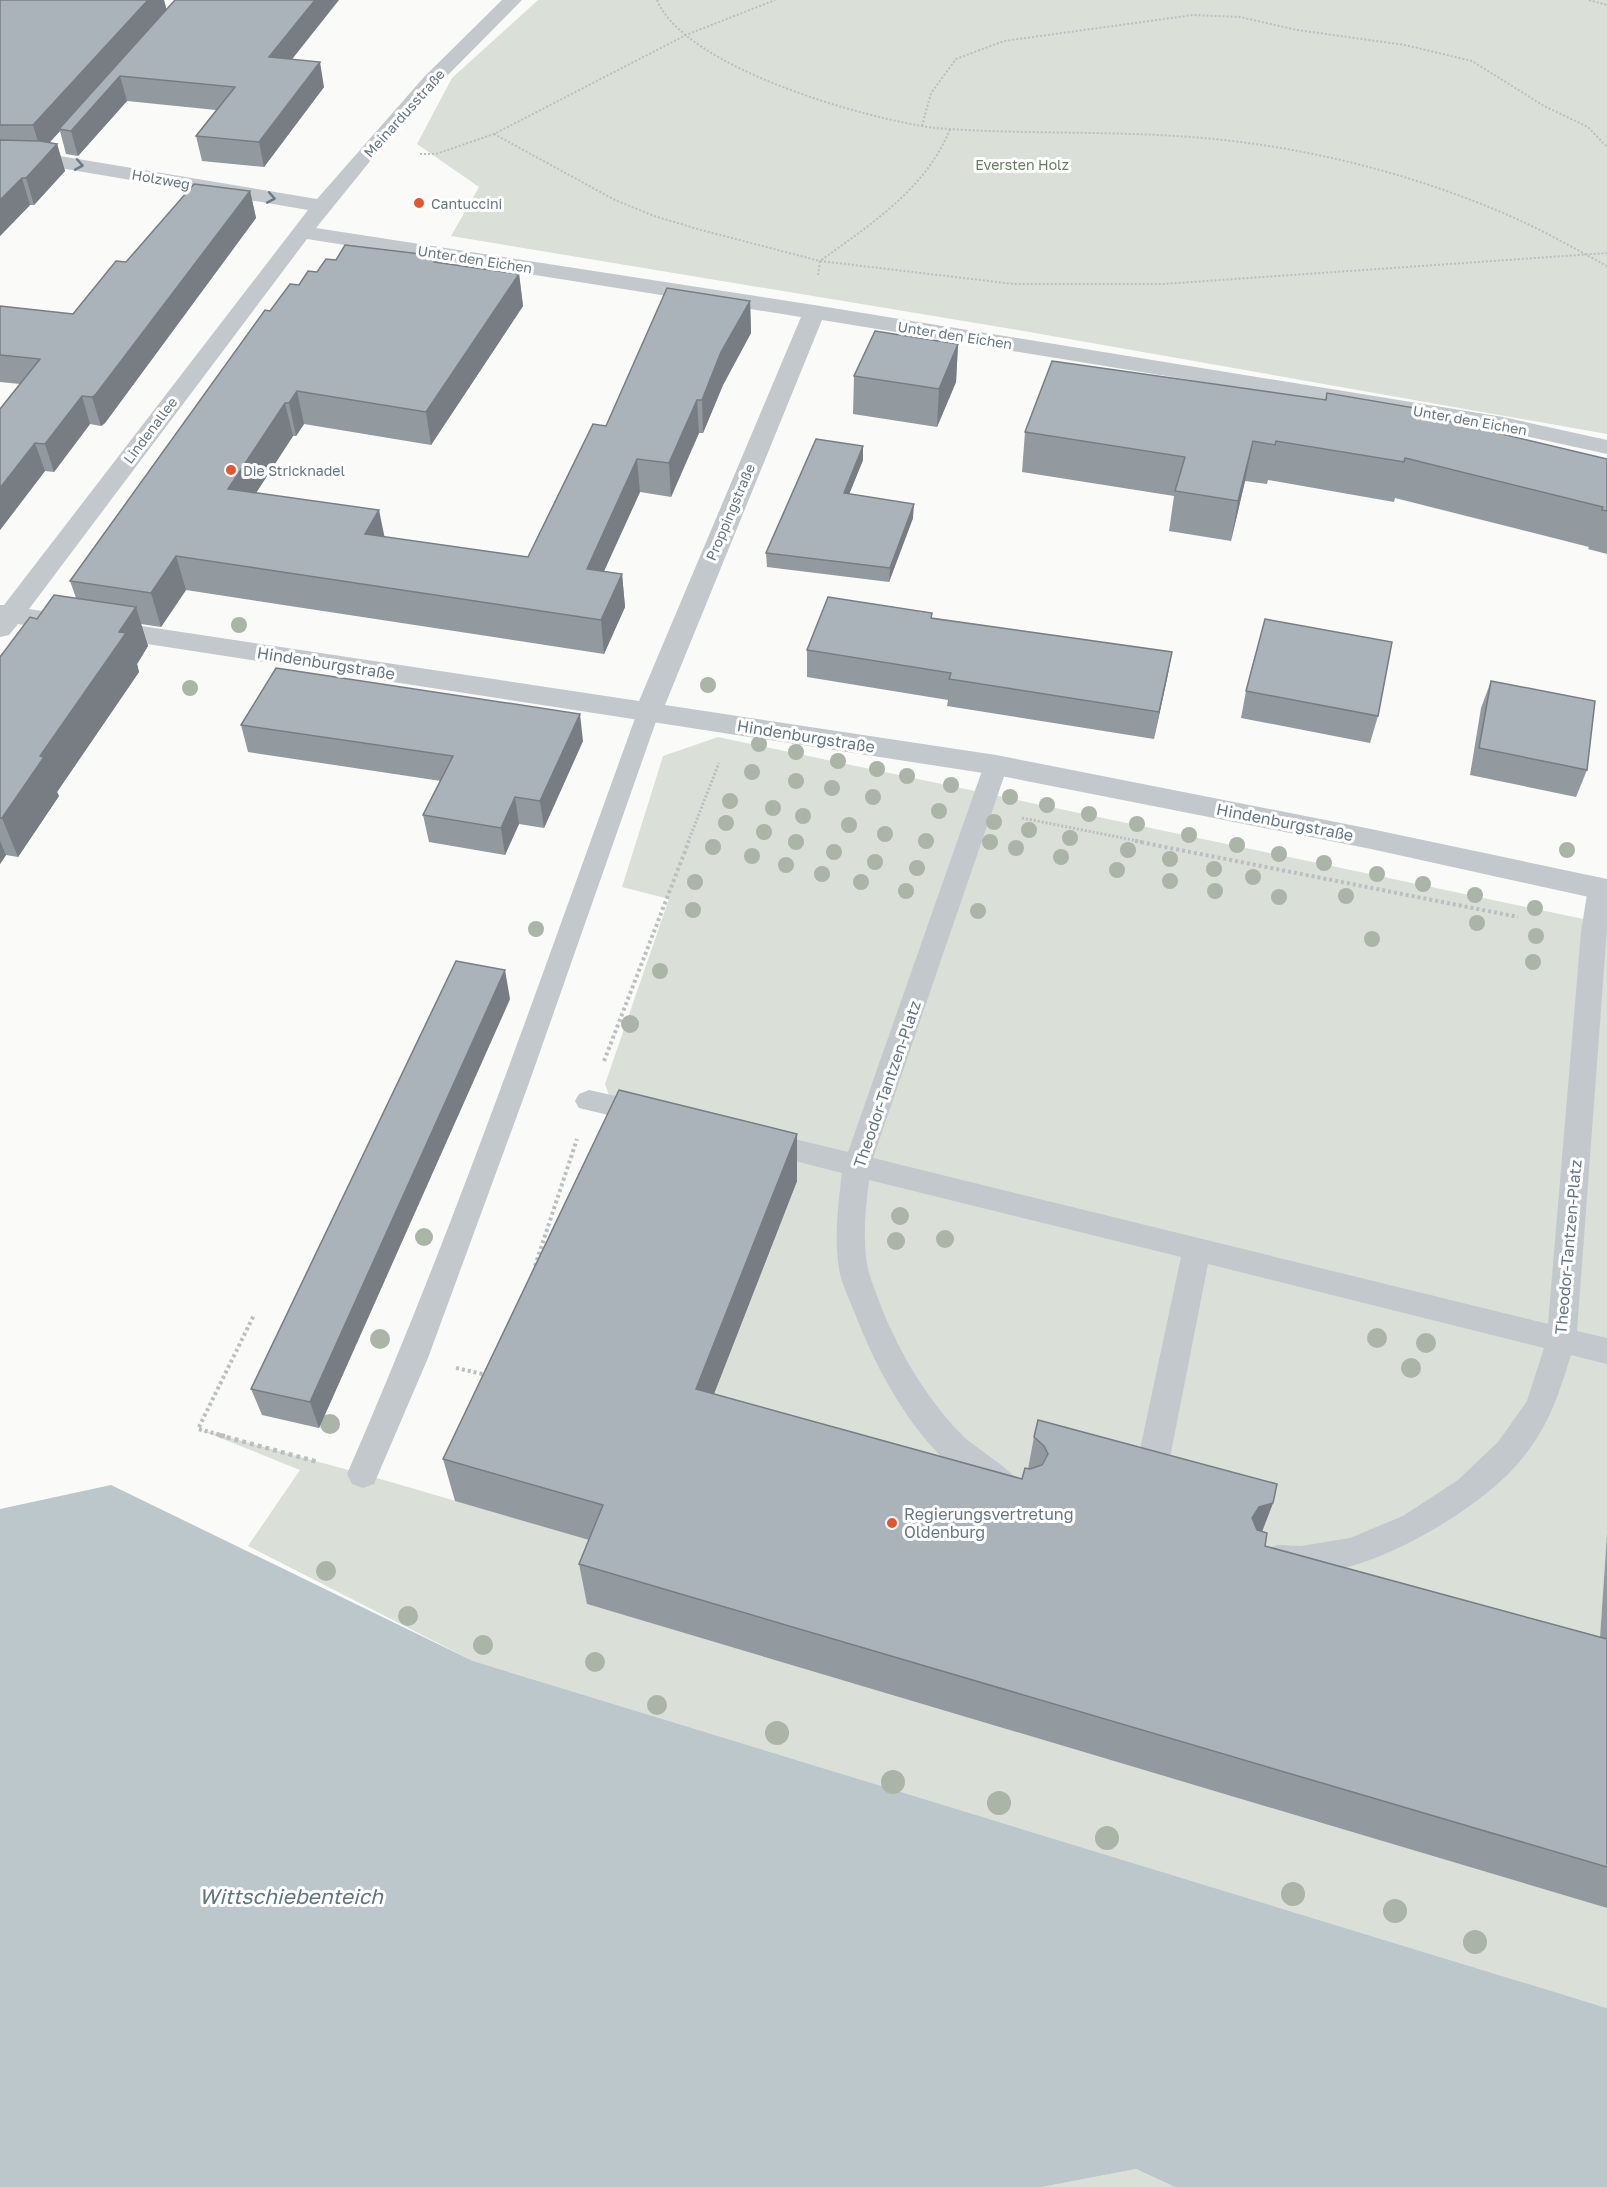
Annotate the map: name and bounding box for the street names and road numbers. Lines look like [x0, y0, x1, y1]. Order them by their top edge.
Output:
street label: Meinardusstraße [360, 65, 448, 161]
street label: Holzweg [131, 166, 191, 192]
street label: Unter den Eichen [417, 242, 533, 276]
street label: Unter den Eichen [897, 318, 1013, 352]
street label: Lindenallee [120, 393, 180, 467]
street label: Unter den Eichen [1412, 402, 1528, 438]
street label: Proppingstraße [702, 461, 758, 563]
street label: Hindenburgstraße [256, 642, 396, 684]
street label: Hindenburgstraße [736, 715, 876, 757]
street label: Hindenburgstraße [1215, 799, 1355, 845]
street label: Theodor-Tantzen-Platz [849, 998, 925, 1170]
street label: Theodor-Tantzen-Platz [1550, 1159, 1586, 1335]

